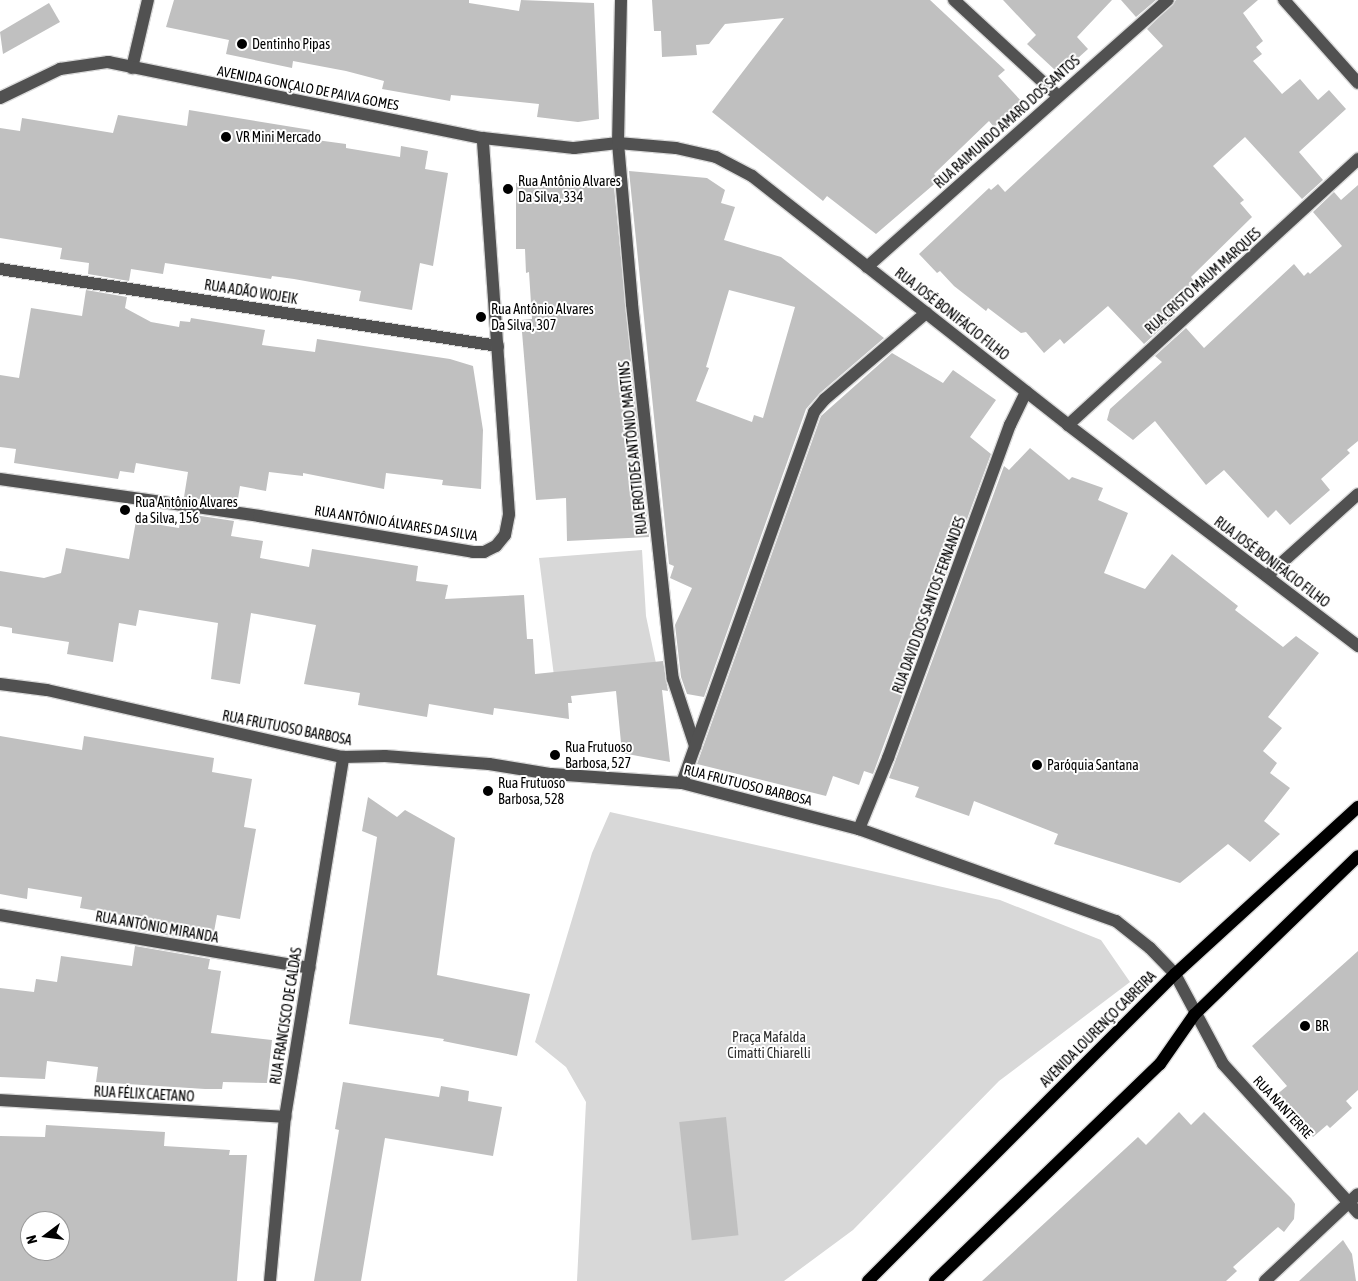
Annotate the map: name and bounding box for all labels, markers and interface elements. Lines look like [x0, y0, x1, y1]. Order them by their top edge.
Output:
place label: Dentinho Pipas [252, 36, 330, 52]
marker: Dentinho Pipas [236, 38, 248, 50]
street label: RUA RAIMUNDO AMARO DOS SANTOS [931, 52, 1083, 192]
street label: AVENIDA GONÇALO DE PAIVA GOMES [216, 62, 400, 114]
place label: VR Mini Mercado [236, 129, 321, 145]
marker: VR Mini Mercado [220, 131, 232, 143]
place label: Rua Antônio Alvares Da Silva, 334 [518, 173, 621, 206]
marker: Rua Antônio Alvares Da Silva, 334 [502, 183, 514, 195]
street label: RUA CRISTO MAUM MARQUES [1142, 225, 1264, 337]
street label: RUA JOSÉ BONIFÁCIO FILHO [892, 264, 1012, 364]
street label: RUA ADÃO WOJEIK [203, 276, 299, 308]
place label: Rua Antônio Alvares Da Silva, 307 [491, 301, 594, 334]
marker: Rua Antônio Alvares Da Silva, 307 [475, 311, 487, 323]
street label: RUA EROTIDES ANTÔNIO MARTINS [616, 360, 650, 536]
place label: Rua Antônio Alvares da Silva, 156 [135, 494, 238, 526]
street label: RUA ANTÔNIO ÁLVARES DA SILVA [313, 502, 479, 544]
marker: Rua Antônio Alvares da Silva, 156 [119, 504, 131, 516]
street label: RUA JOSÉ BONIFÁCIO FILHO [1211, 513, 1333, 611]
street label: RUA DAVID DOS SANTOS FERNANDES [889, 514, 969, 696]
street label: RUA FRUTUOSO BARBOSA [221, 707, 353, 749]
place label: Rua Frutuoso Barbosa, 527 [565, 739, 632, 772]
marker: Rua Frutuoso Barbosa, 527 [549, 749, 561, 761]
place label: Paróquia Santana [1047, 757, 1139, 773]
marker: Paróquia Santana [1031, 759, 1043, 771]
street label: RUA FRUTUOSO BARBOSA [682, 761, 814, 809]
place label: Rua Frutuoso Barbosa, 528 [498, 775, 565, 808]
marker: Rua Frutuoso Barbosa, 528 [482, 785, 494, 797]
street label: RUA ANTÔNIO MIRANDA [94, 908, 220, 946]
street label: RUA FRANCISCO DE CALDAS [267, 946, 305, 1086]
street label: AVENIDA LOURENÇO CABREIRA [1037, 968, 1159, 1090]
place label: BR [1315, 1018, 1329, 1034]
marker: BR [1299, 1020, 1311, 1032]
park label: Praça Mafalda Cimatti Chiarelli [727, 1029, 811, 1062]
street label: RUA NANTERRE [1250, 1072, 1316, 1142]
street label: RUA FÉLIX CAETANO [93, 1083, 195, 1105]
north arrow [20, 1211, 70, 1261]
text: N [23, 1234, 40, 1246]

